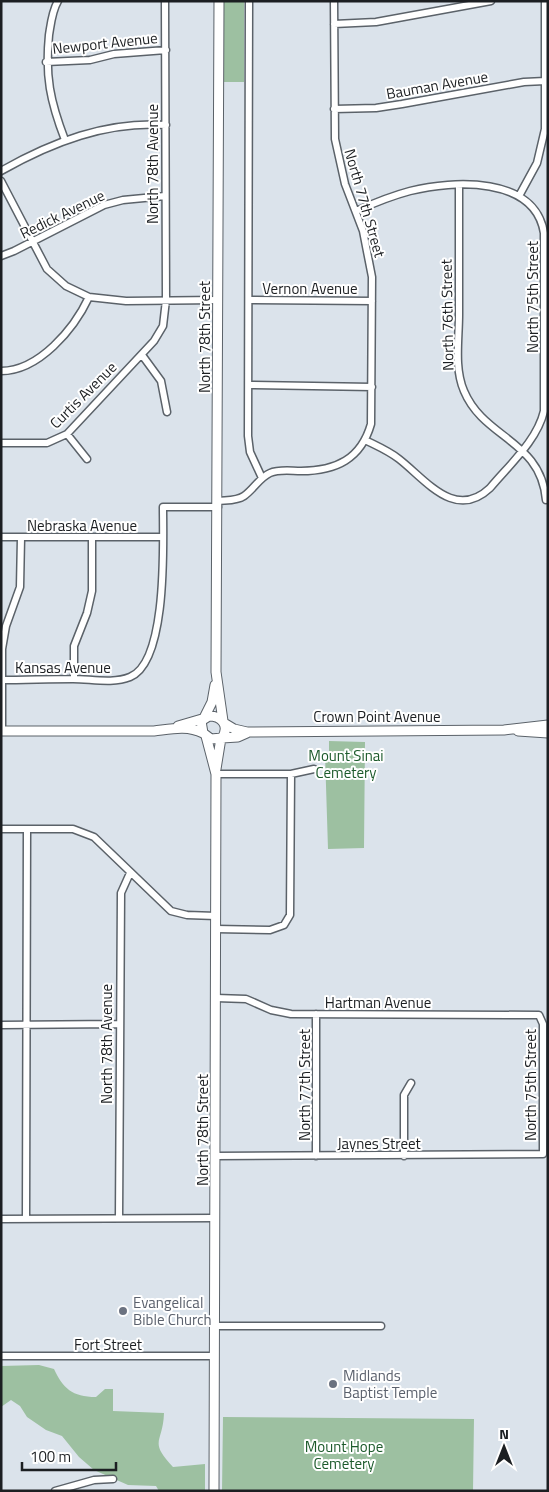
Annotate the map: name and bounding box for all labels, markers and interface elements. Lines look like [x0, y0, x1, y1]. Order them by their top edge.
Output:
street label: Newport Avenue [51, 26, 159, 60]
street label: Bauman Avenue [384, 65, 490, 105]
street label: North 78th Avenue [141, 104, 164, 224]
street label: North 77th Street [339, 146, 392, 261]
street label: Redick Avenue [16, 184, 108, 244]
street label: North 75th Street [521, 240, 544, 353]
street label: North 76th Street [435, 258, 459, 371]
street label: Vernon Avenue [262, 277, 358, 300]
street label: North 78th Street [193, 280, 216, 393]
street label: Curtis Avenue [44, 356, 122, 434]
street label: Nebraska Avenue [27, 514, 137, 537]
street label: Kansas Avenue [15, 656, 111, 679]
street label: Crown Point Avenue [313, 705, 441, 728]
park label: Mount Sinai Cemetery [308, 744, 384, 784]
street label: North 78th Avenue [95, 984, 118, 1104]
street label: Hartman Avenue [325, 991, 431, 1014]
street label: North 77th Street [293, 1028, 316, 1141]
street label: North 75th Street [519, 1028, 542, 1141]
street label: North 78th Street [191, 1073, 214, 1186]
street label: Jaynes Street [337, 1132, 422, 1155]
place label: Evangelical Bible Church [133, 1291, 212, 1331]
marker: Evangelical Bible Church [117, 1305, 129, 1317]
street label: Fort Street [74, 1333, 143, 1356]
place label: Midlands Baptist Temple [343, 1364, 437, 1404]
marker: Midlands Baptist Temple [327, 1378, 339, 1390]
north arrow [479, 1422, 529, 1472]
text: N [499, 1423, 509, 1444]
park label: Mount Hope Cemetery [305, 1435, 383, 1475]
scale bar [22, 1440, 116, 1472]
text: 100 m [30, 1445, 71, 1468]

